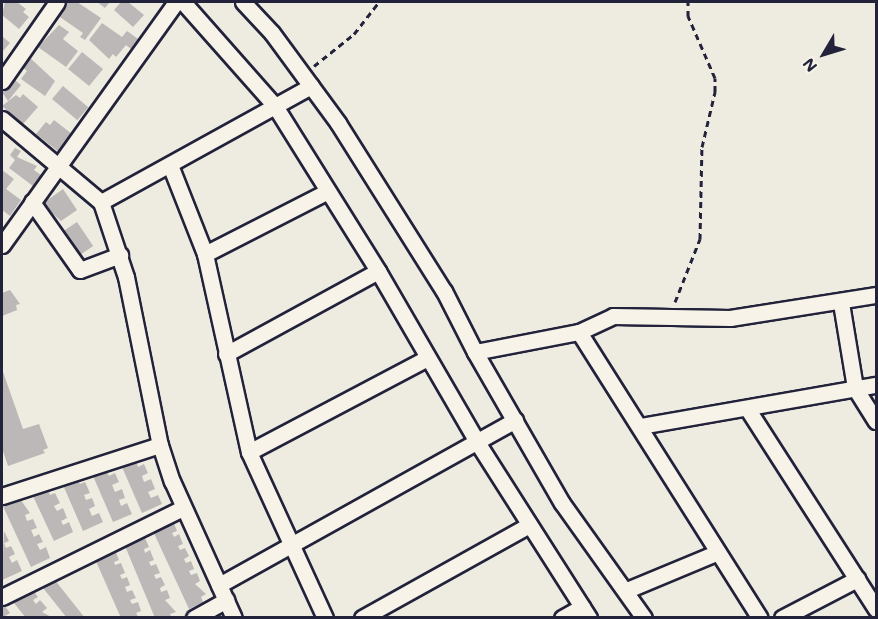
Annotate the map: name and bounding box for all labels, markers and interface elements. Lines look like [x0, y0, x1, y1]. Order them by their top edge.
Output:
north arrow [794, 24, 854, 84]
text: N [797, 54, 821, 77]

